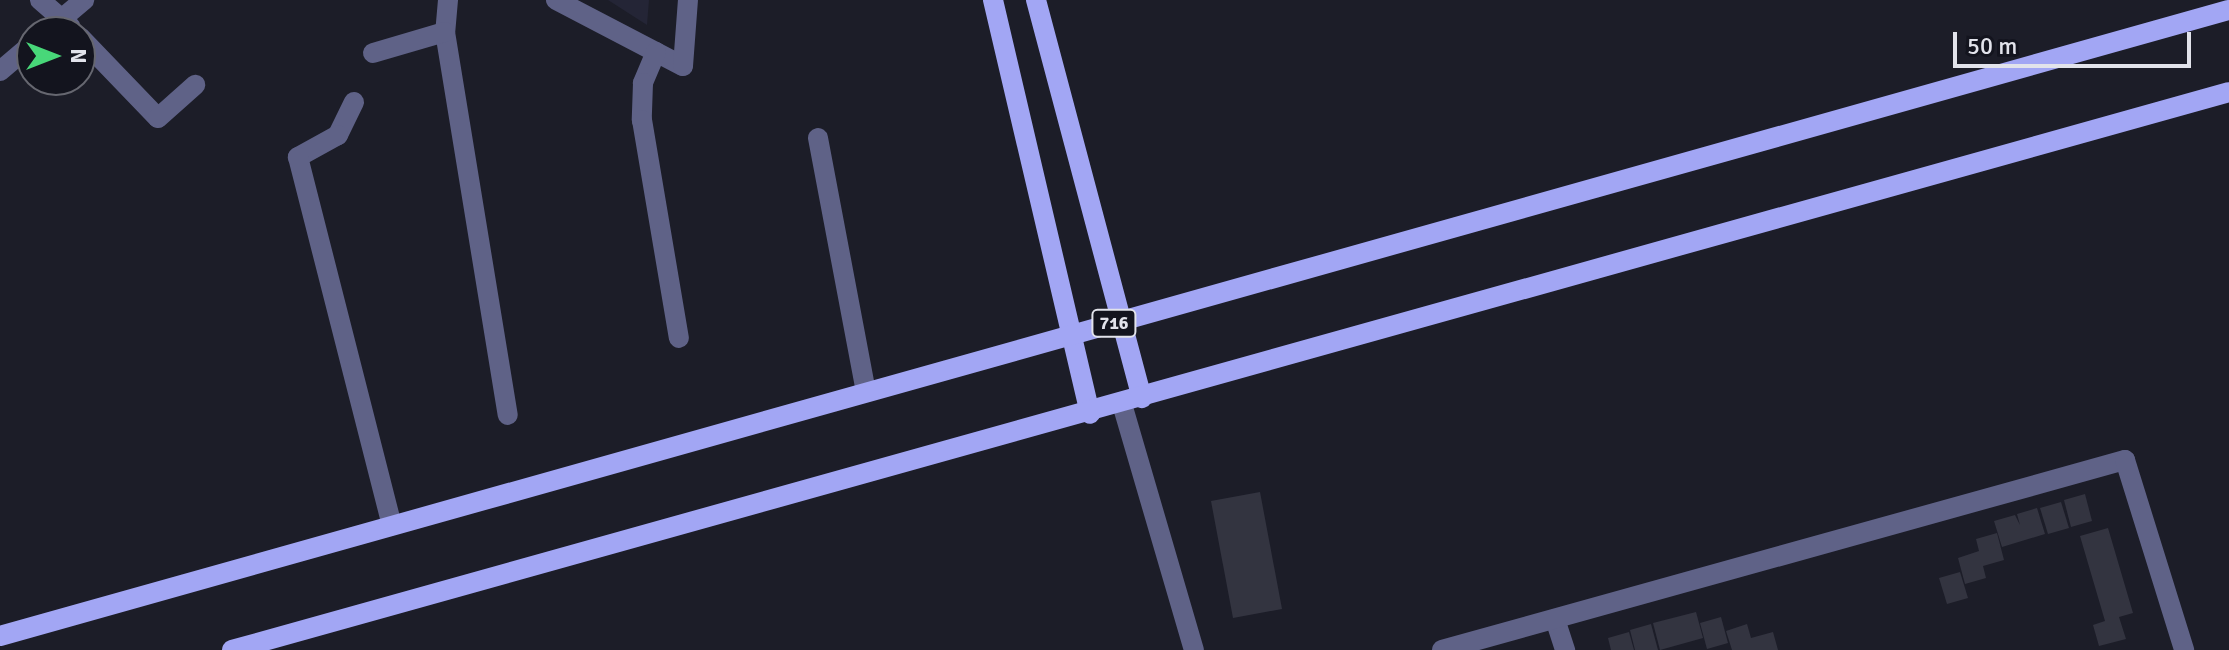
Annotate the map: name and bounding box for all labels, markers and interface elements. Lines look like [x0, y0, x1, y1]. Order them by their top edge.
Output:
north arrow [16, 16, 96, 96]
scale bar [1957, 16, 2195, 66]
text: 50 m [1967, 31, 2017, 61]
text: N [65, 48, 92, 64]
road number: 716 [1090, 309, 1138, 337]

